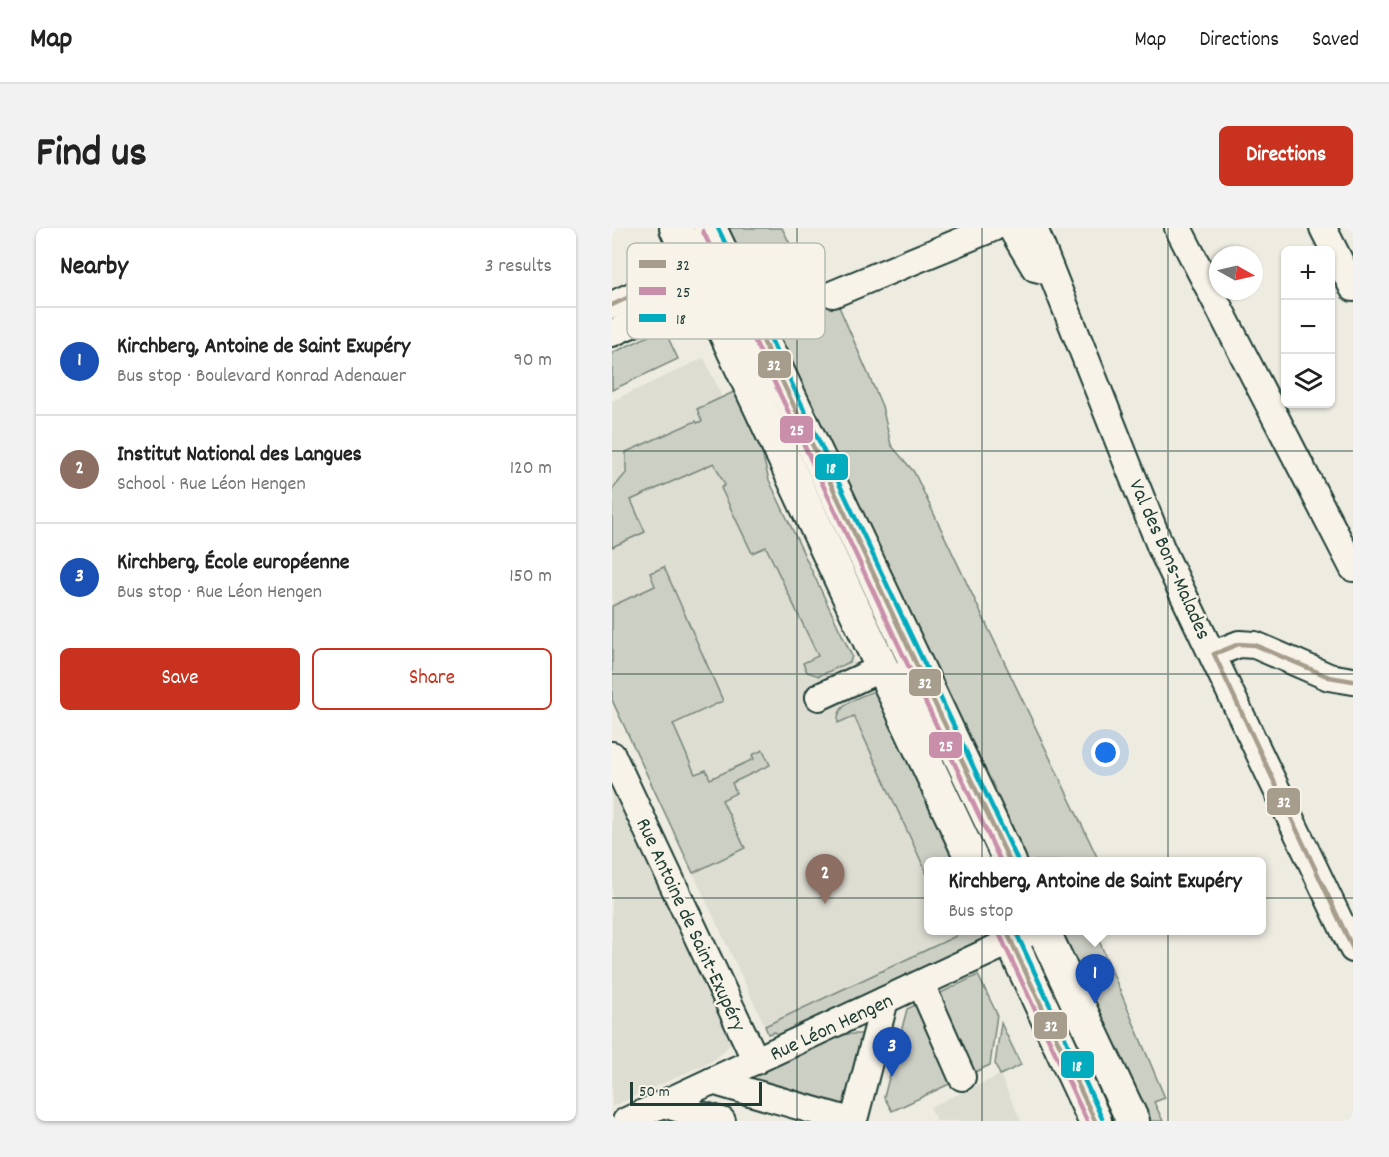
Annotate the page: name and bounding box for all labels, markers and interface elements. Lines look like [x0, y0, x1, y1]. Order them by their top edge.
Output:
text: Map [30, 21, 72, 61]
text: Map [1135, 26, 1166, 56]
text: Directions [1199, 26, 1279, 56]
text: Saved [1312, 26, 1359, 56]
text: Find us [36, 126, 147, 186]
button: Directions [1219, 126, 1353, 186]
legend [627, 243, 825, 339]
north arrow [1209, 246, 1263, 300]
map controls [1281, 246, 1335, 408]
button: + [1281, 246, 1335, 300]
text: Nearby [60, 249, 128, 286]
text: 3 results [485, 253, 552, 281]
text: 32 [676, 255, 690, 278]
text: 25 [676, 282, 690, 305]
button: − [1281, 300, 1335, 354]
text: 18 [676, 309, 686, 332]
text: Kirchberg, Antoine de Saint Exupéry [117, 332, 410, 363]
text: 1 [77, 347, 82, 375]
text: 90 m [514, 347, 552, 375]
line badge: 32 [757, 350, 792, 379]
button: layers [1281, 354, 1335, 408]
text: 32 [767, 355, 781, 378]
text: Bus stop · Boulevard Konrad Adenauer [117, 363, 406, 391]
line badge: 25 [779, 415, 814, 444]
text: 25 [790, 420, 804, 443]
text: Institut National des Langues [117, 440, 362, 471]
line badge: 18 [814, 453, 849, 481]
text: 2 [75, 455, 84, 483]
text: 120 m [510, 455, 552, 483]
text: 18 [826, 458, 837, 481]
text: School · Rue Léon Hengen [117, 471, 306, 499]
street label: Val des Bons-Malades [1119, 475, 1217, 645]
text: Kirchberg, École européenne [117, 548, 350, 579]
text: 3 [75, 563, 84, 591]
text: 150 m [509, 563, 552, 591]
text: Bus stop · Rue Léon Hengen [117, 579, 322, 607]
button: Save [60, 648, 300, 710]
button: Share [312, 648, 552, 710]
line badge: 32 [908, 668, 942, 697]
text: 32 [918, 673, 932, 696]
line badge: 25 [928, 731, 963, 759]
text: 25 [939, 736, 953, 759]
your location [1091, 738, 1120, 767]
line badge: 32 [1266, 787, 1301, 816]
text: 32 [1277, 792, 1291, 815]
street label: Rue Antoine de Saint-Exupéry [627, 814, 752, 1037]
pin: 2 [806, 854, 844, 904]
popup [924, 857, 1266, 935]
text: Kirchberg, Antoine de Saint Exupéry [948, 867, 1242, 898]
text: Bus stop [948, 898, 1013, 926]
pin: 1 [1076, 954, 1114, 1004]
street label: Rue Léon Hengen [766, 987, 899, 1070]
line badge: 32 [1033, 1011, 1068, 1040]
text: 32 [1044, 1016, 1058, 1039]
pin: 3 [872, 1028, 912, 1077]
line badge: 18 [1060, 1050, 1095, 1079]
text: 18 [1072, 1056, 1083, 1079]
scale bar [630, 1079, 762, 1106]
text: 50 m [639, 1081, 670, 1104]

